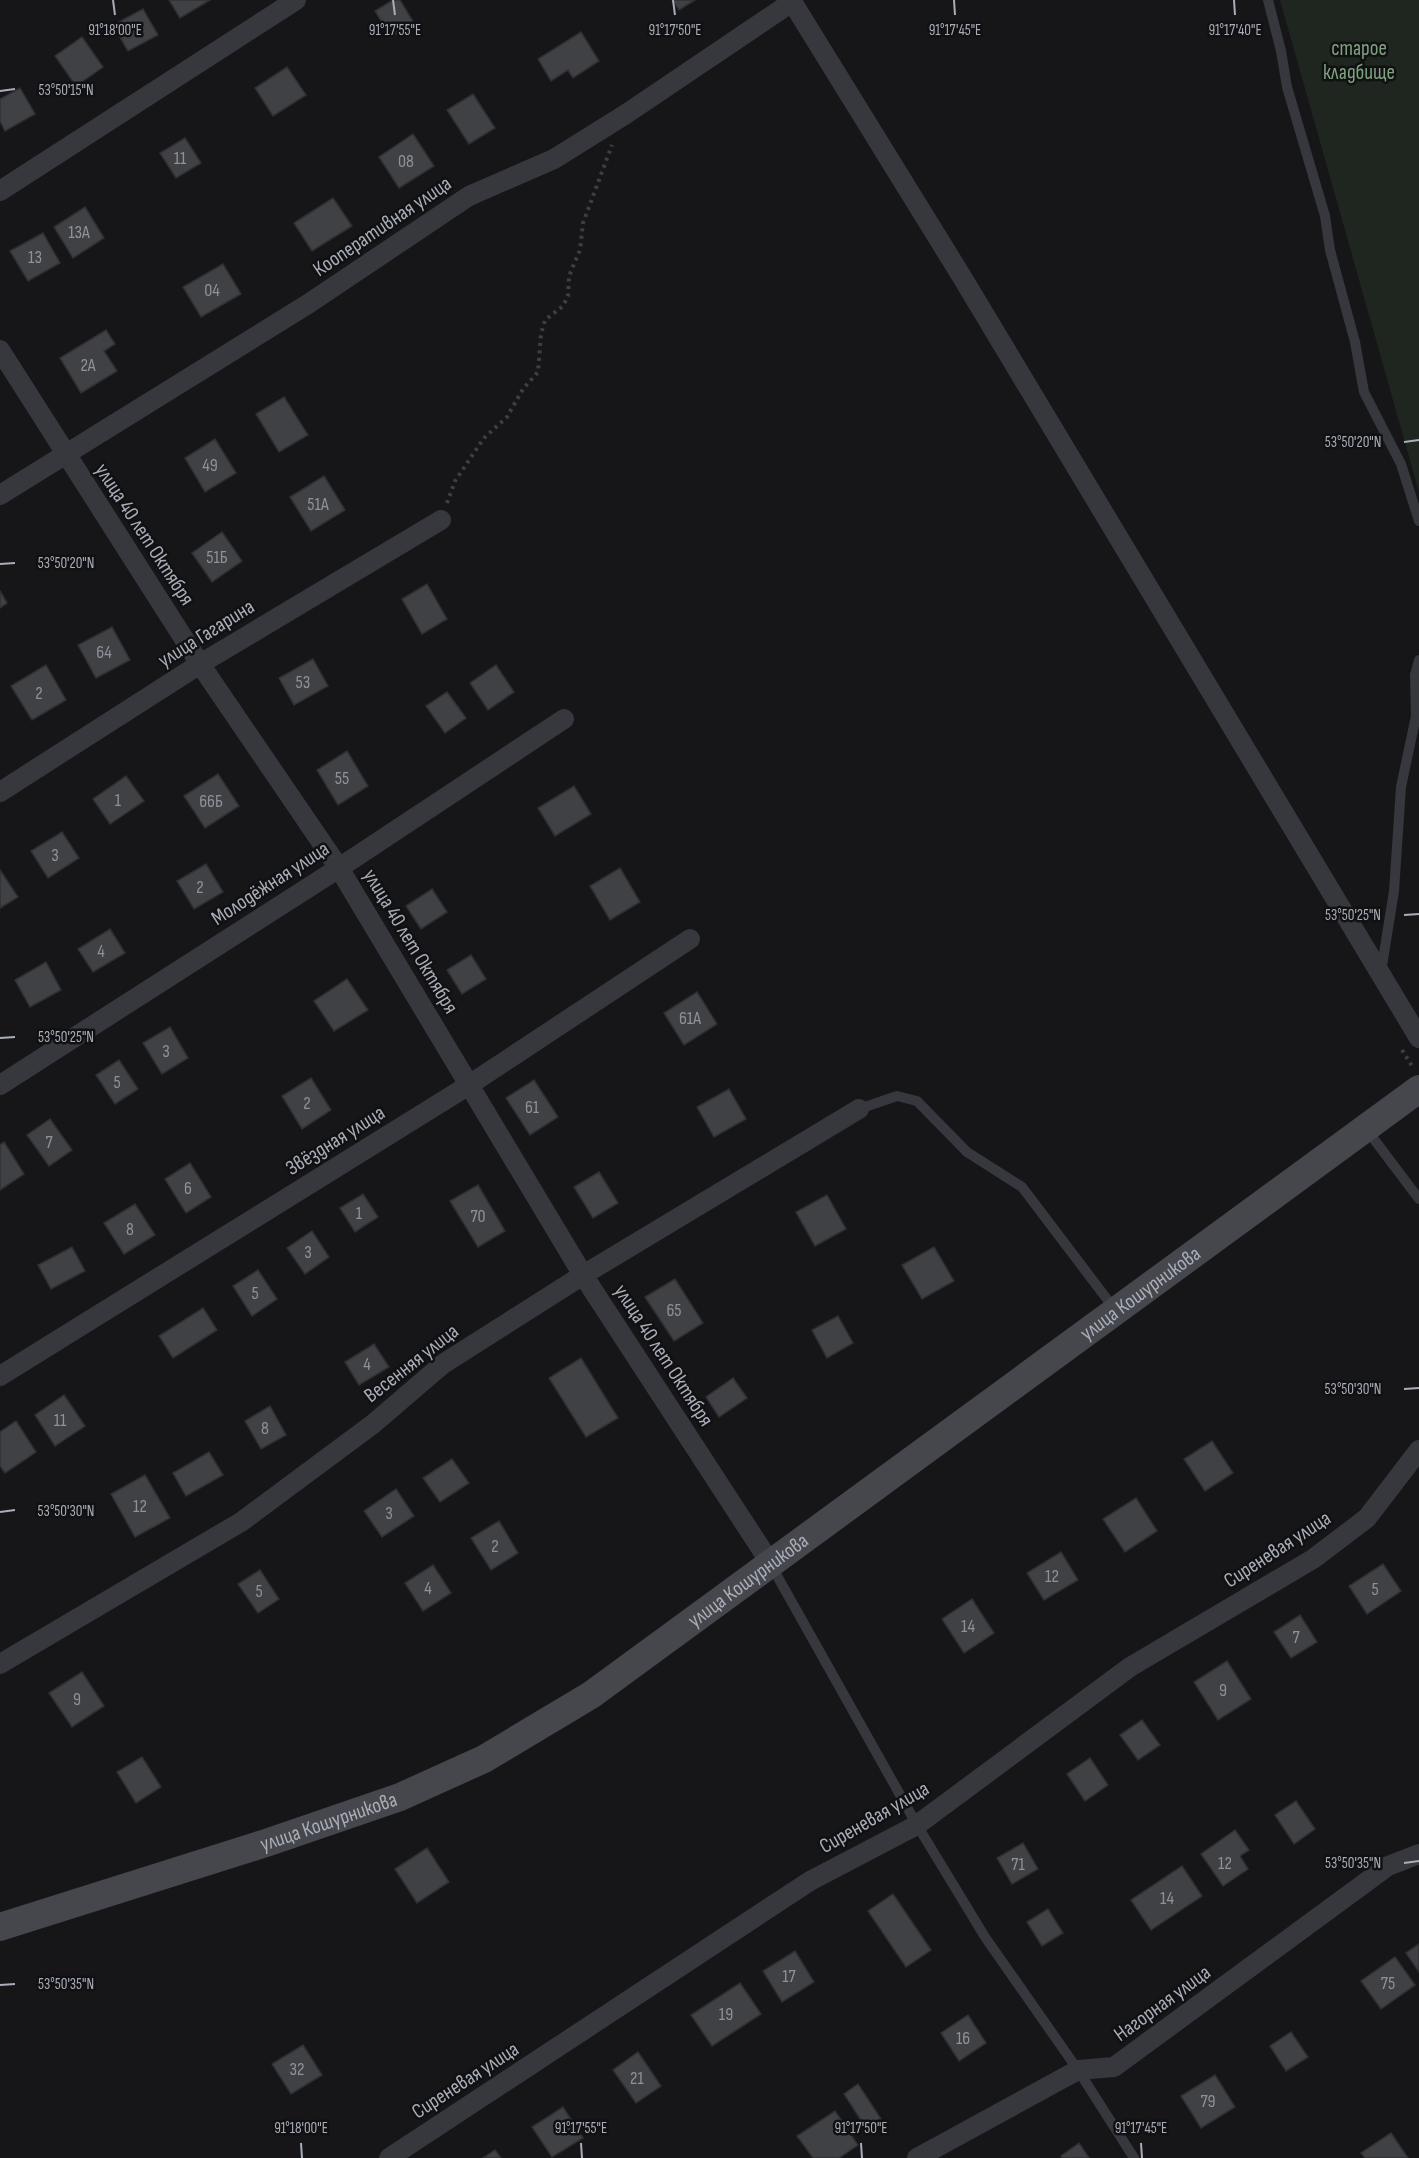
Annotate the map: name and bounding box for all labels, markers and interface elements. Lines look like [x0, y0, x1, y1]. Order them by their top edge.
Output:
text: 91°18'00"E [88, 21, 142, 40]
text: 91°17'55"E [369, 21, 421, 40]
text: 91°17'50"E [649, 21, 701, 40]
text: 91°17'45"E [929, 21, 981, 40]
text: 91°17'40"E [1208, 21, 1262, 40]
park label: старое кладбище [1323, 36, 1395, 85]
text: 53°50'15"N [38, 81, 94, 100]
house number: 11 [174, 148, 187, 169]
house number: 08 [398, 151, 414, 172]
street label: Кооперативная улица [308, 171, 456, 282]
house number: 13А [68, 222, 90, 243]
house number: 13 [28, 247, 42, 268]
house number: 04 [204, 280, 220, 301]
house number: 2А [80, 355, 96, 376]
text: 53°50'20"N [1325, 433, 1381, 452]
house number: 49 [202, 455, 218, 476]
street label: улица 40 лет Октября [89, 459, 200, 610]
house number: 51А [307, 494, 329, 515]
house number: 51Б [206, 547, 228, 568]
text: 53°50'20"N [38, 554, 94, 573]
street label: улица Гагарина [154, 594, 259, 673]
house number: 64 [96, 642, 112, 663]
house number: 53 [296, 672, 310, 693]
house number: 2 [35, 683, 43, 704]
house number: 55 [335, 768, 349, 789]
house number: 1 [115, 790, 122, 811]
house number: 66Б [199, 791, 223, 812]
street label: Молодёжная улица [207, 836, 334, 931]
house number: 3 [51, 845, 59, 866]
street label: улица 40 лет Октября [358, 864, 464, 1018]
house number: 2 [196, 877, 204, 898]
text: 53°50'25"N [1325, 906, 1381, 925]
house number: 4 [97, 941, 105, 962]
house number: 61А [679, 1008, 701, 1029]
text: 53°50'25"N [38, 1028, 94, 1047]
house number: 3 [162, 1041, 170, 1062]
house number: 5 [113, 1072, 121, 1093]
house number: 2 [303, 1093, 311, 1114]
house number: 61 [525, 1097, 540, 1118]
street label: Звёздная улица [281, 1100, 389, 1181]
house number: 7 [45, 1132, 53, 1153]
house number: 6 [184, 1178, 192, 1199]
house number: 1 [356, 1203, 363, 1224]
house number: 70 [470, 1206, 486, 1227]
house number: 8 [126, 1219, 134, 1240]
street label: улица Кошурникова [1075, 1241, 1206, 1346]
house number: 3 [304, 1242, 312, 1263]
street label: улица 40 лет Октября [608, 1280, 719, 1431]
house number: 5 [251, 1283, 259, 1304]
house number: 65 [666, 1300, 682, 1321]
street label: Весенняя улица [359, 1319, 463, 1408]
house number: 4 [363, 1354, 371, 1375]
text: 53°50'30"N [1325, 1380, 1381, 1399]
house number: 11 [54, 1410, 67, 1431]
house number: 8 [261, 1418, 269, 1439]
house number: 12 [133, 1496, 147, 1517]
text: 53°50'30"N [38, 1502, 94, 1521]
house number: 3 [385, 1503, 393, 1524]
street label: Сиреневая улица [1219, 1506, 1335, 1593]
street label: улица Кошурникова [683, 1528, 813, 1633]
house number: 2 [491, 1536, 499, 1557]
house number: 12 [1045, 1566, 1059, 1587]
house number: 4 [424, 1578, 432, 1599]
house number: 5 [1371, 1579, 1379, 1600]
house number: 5 [255, 1581, 263, 1602]
house number: 14 [961, 1616, 975, 1637]
house number: 7 [1292, 1627, 1300, 1648]
house number: 9 [1219, 1680, 1227, 1701]
house number: 9 [73, 1689, 81, 1710]
street label: Сиреневая улица [815, 1776, 934, 1859]
street label: улица Кошурникова [257, 1787, 400, 1857]
house number: 12 [1218, 1853, 1232, 1874]
house number: 71 [1011, 1854, 1025, 1875]
text: 53°50'35"N [1325, 1854, 1381, 1873]
house number: 14 [1160, 1888, 1174, 1909]
street label: Нагорная улица [1109, 1960, 1215, 2047]
house number: 17 [782, 1966, 797, 1987]
house number: 75 [1381, 1973, 1395, 1994]
text: 53°50'35"N [38, 1975, 94, 1994]
house number: 19 [719, 2004, 733, 2025]
house number: 16 [956, 2028, 970, 2049]
street label: Сиреневая улица [407, 2037, 523, 2124]
house number: 32 [290, 2059, 304, 2080]
house number: 21 [630, 2068, 645, 2089]
house number: 79 [1200, 2091, 1216, 2112]
text: 91°18'00"E [274, 2119, 328, 2138]
text: 91°17'55"E [555, 2119, 607, 2138]
text: 91°17'50"E [835, 2119, 887, 2138]
text: 91°17'45"E [1115, 2119, 1167, 2138]

